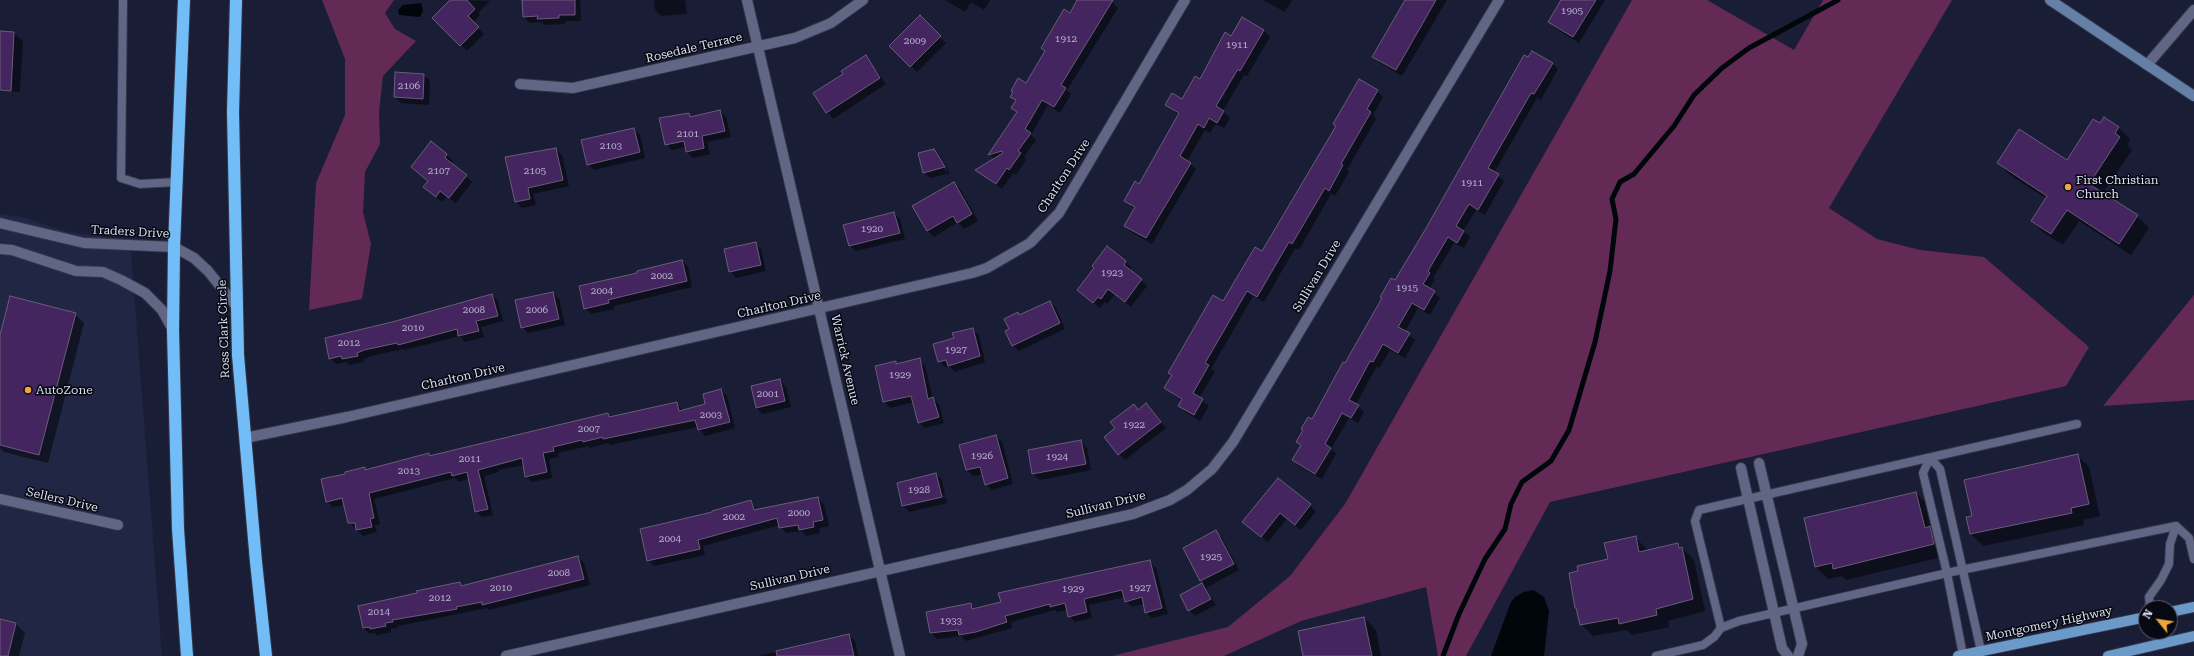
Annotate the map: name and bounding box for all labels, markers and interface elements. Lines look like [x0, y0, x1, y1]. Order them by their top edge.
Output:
house number: 1905 [1561, 5, 1583, 17]
street label: Rosedale Terrace [644, 30, 744, 66]
house number: 1912 [1055, 33, 1077, 45]
house number: 2009 [904, 35, 926, 47]
house number: 1911 [1226, 39, 1248, 51]
house number: 2106 [398, 80, 420, 92]
house number: 2101 [677, 128, 699, 140]
street label: Charlton Drive [1035, 136, 1093, 216]
house number: 2103 [600, 140, 622, 152]
house number: 2107 [428, 165, 450, 177]
house number: 2105 [524, 165, 546, 177]
place label: First Christian Church [2076, 173, 2159, 201]
house number: 1911 [1461, 177, 1483, 189]
marker: First Christian Church [2063, 182, 2073, 192]
street label: Traders Drive [90, 223, 170, 241]
house number: 1920 [861, 223, 883, 235]
street label: Sullivan Drive [1290, 237, 1344, 315]
house number: 1923 [1101, 267, 1123, 279]
house number: 2002 [651, 270, 673, 282]
street label: Ross Clark Circle [215, 279, 233, 379]
house number: 1915 [1396, 282, 1418, 294]
house number: 2004 [591, 285, 613, 297]
street label: Charlton Drive [736, 288, 822, 322]
house number: 2008 [463, 304, 485, 316]
house number: 2006 [526, 304, 548, 316]
street label: Warrick Avenue [828, 313, 862, 407]
house number: 2010 [402, 322, 424, 334]
house number: 2012 [338, 337, 360, 349]
house number: 1927 [945, 344, 967, 356]
street label: Charlton Drive [420, 360, 506, 394]
house number: 1929 [889, 369, 911, 381]
place label: AutoZone [36, 383, 93, 397]
marker: AutoZone [23, 385, 33, 395]
house number: 2001 [757, 388, 779, 400]
house number: 2003 [700, 409, 722, 421]
house number: 1922 [1123, 419, 1145, 431]
house number: 2007 [578, 423, 600, 435]
house number: 1926 [971, 450, 993, 462]
house number: 1924 [1046, 451, 1068, 463]
house number: 2011 [459, 453, 481, 465]
house number: 2013 [398, 465, 420, 477]
house number: 1928 [908, 484, 930, 496]
street label: Sellers Drive [25, 485, 99, 515]
street label: Sullivan Drive [1065, 488, 1147, 522]
house number: 2000 [788, 507, 810, 519]
house number: 2002 [723, 511, 745, 523]
house number: 2004 [659, 533, 681, 545]
house number: 1925 [1200, 551, 1222, 563]
street label: Sullivan Drive [749, 562, 831, 594]
house number: 2008 [548, 567, 570, 579]
house number: 2010 [490, 582, 512, 594]
house number: 1927 [1129, 582, 1151, 594]
house number: 1929 [1062, 583, 1084, 595]
house number: 2012 [429, 592, 451, 604]
north arrow [2138, 600, 2178, 640]
street label: Montgomery Highway [1984, 604, 2114, 644]
house number: 2014 [368, 606, 390, 618]
text: N [2140, 607, 2156, 621]
house number: 1933 [940, 615, 962, 627]

